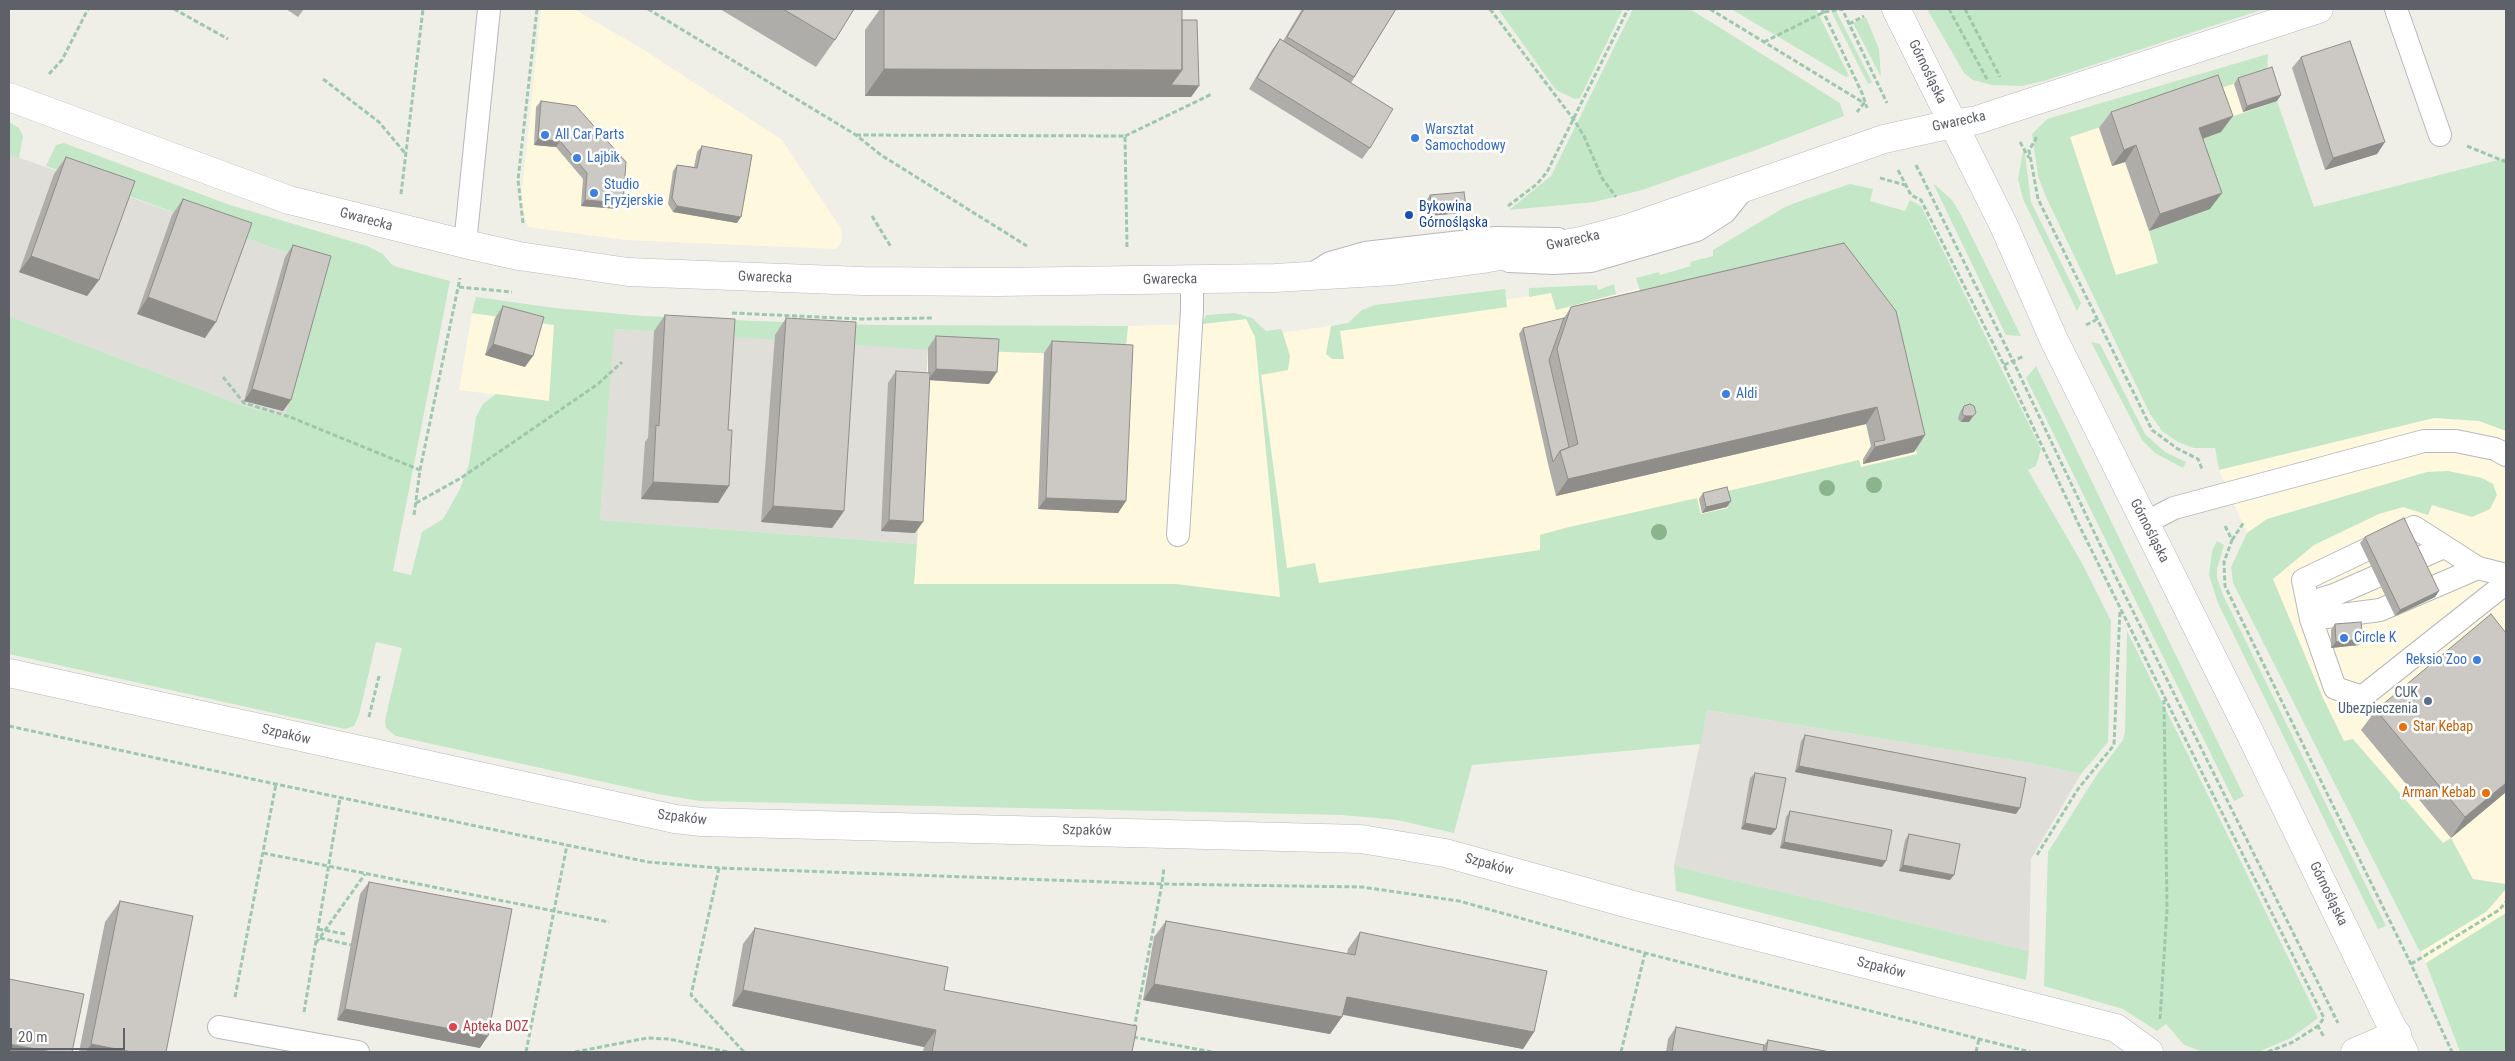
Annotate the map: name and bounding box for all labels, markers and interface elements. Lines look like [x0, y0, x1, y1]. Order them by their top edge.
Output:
street label: Górnośląska [1904, 37, 1950, 107]
street label: Gwarecka [1931, 108, 1987, 136]
place label: Warsztat Samochodowy [1425, 122, 1506, 154]
place label: All Car Parts [555, 127, 624, 143]
marker: All Car Parts [539, 129, 551, 141]
marker: Warsztat Samochodowy [1409, 132, 1421, 144]
place label: Lajbik [587, 150, 620, 166]
marker: Lajbik [571, 152, 583, 164]
place label: Studio Fryzjerskie [604, 177, 663, 210]
marker: Studio Fryzjerskie [588, 187, 600, 199]
place label: Bykowina Górnośląska [1419, 199, 1488, 232]
street label: Gwarecka [338, 205, 394, 235]
marker: Bykowina Górnośląska [1403, 209, 1415, 221]
street label: Gwarecka [1545, 227, 1601, 255]
street label: Gwarecka [738, 269, 792, 287]
street label: Gwarecka [1143, 271, 1197, 289]
place label: Aldi [1736, 386, 1757, 402]
marker: Aldi [1720, 388, 1732, 400]
street label: Górnośląska [2126, 496, 2172, 566]
place label: Circle K [2354, 630, 2396, 646]
marker: Circle K [2338, 632, 2350, 644]
place label: Reksio Zoo [2406, 652, 2467, 668]
marker: Reksio Zoo [2471, 654, 2483, 666]
place label: CUK Ubezpieczenia [2338, 685, 2418, 718]
marker: CUK Ubezpieczenia [2422, 695, 2434, 707]
place label: Star Kebap [2413, 719, 2473, 735]
street label: Szpaków [260, 721, 312, 749]
marker: Star Kebap [2397, 721, 2409, 733]
place label: Arman Kebab [2402, 785, 2476, 801]
marker: Arman Kebab [2480, 787, 2492, 799]
street label: Szpaków [656, 807, 708, 829]
street label: Szpaków [1062, 822, 1112, 840]
street label: Szpaków [1463, 850, 1515, 880]
street label: Górnośląska [2305, 859, 2351, 929]
street label: Szpaków [1855, 954, 1907, 982]
scale bar [12, 1018, 128, 1050]
place label: Apteka DOZ [463, 1019, 528, 1035]
marker: Apteka DOZ [447, 1021, 459, 1033]
text: 20 m [18, 1028, 48, 1046]

